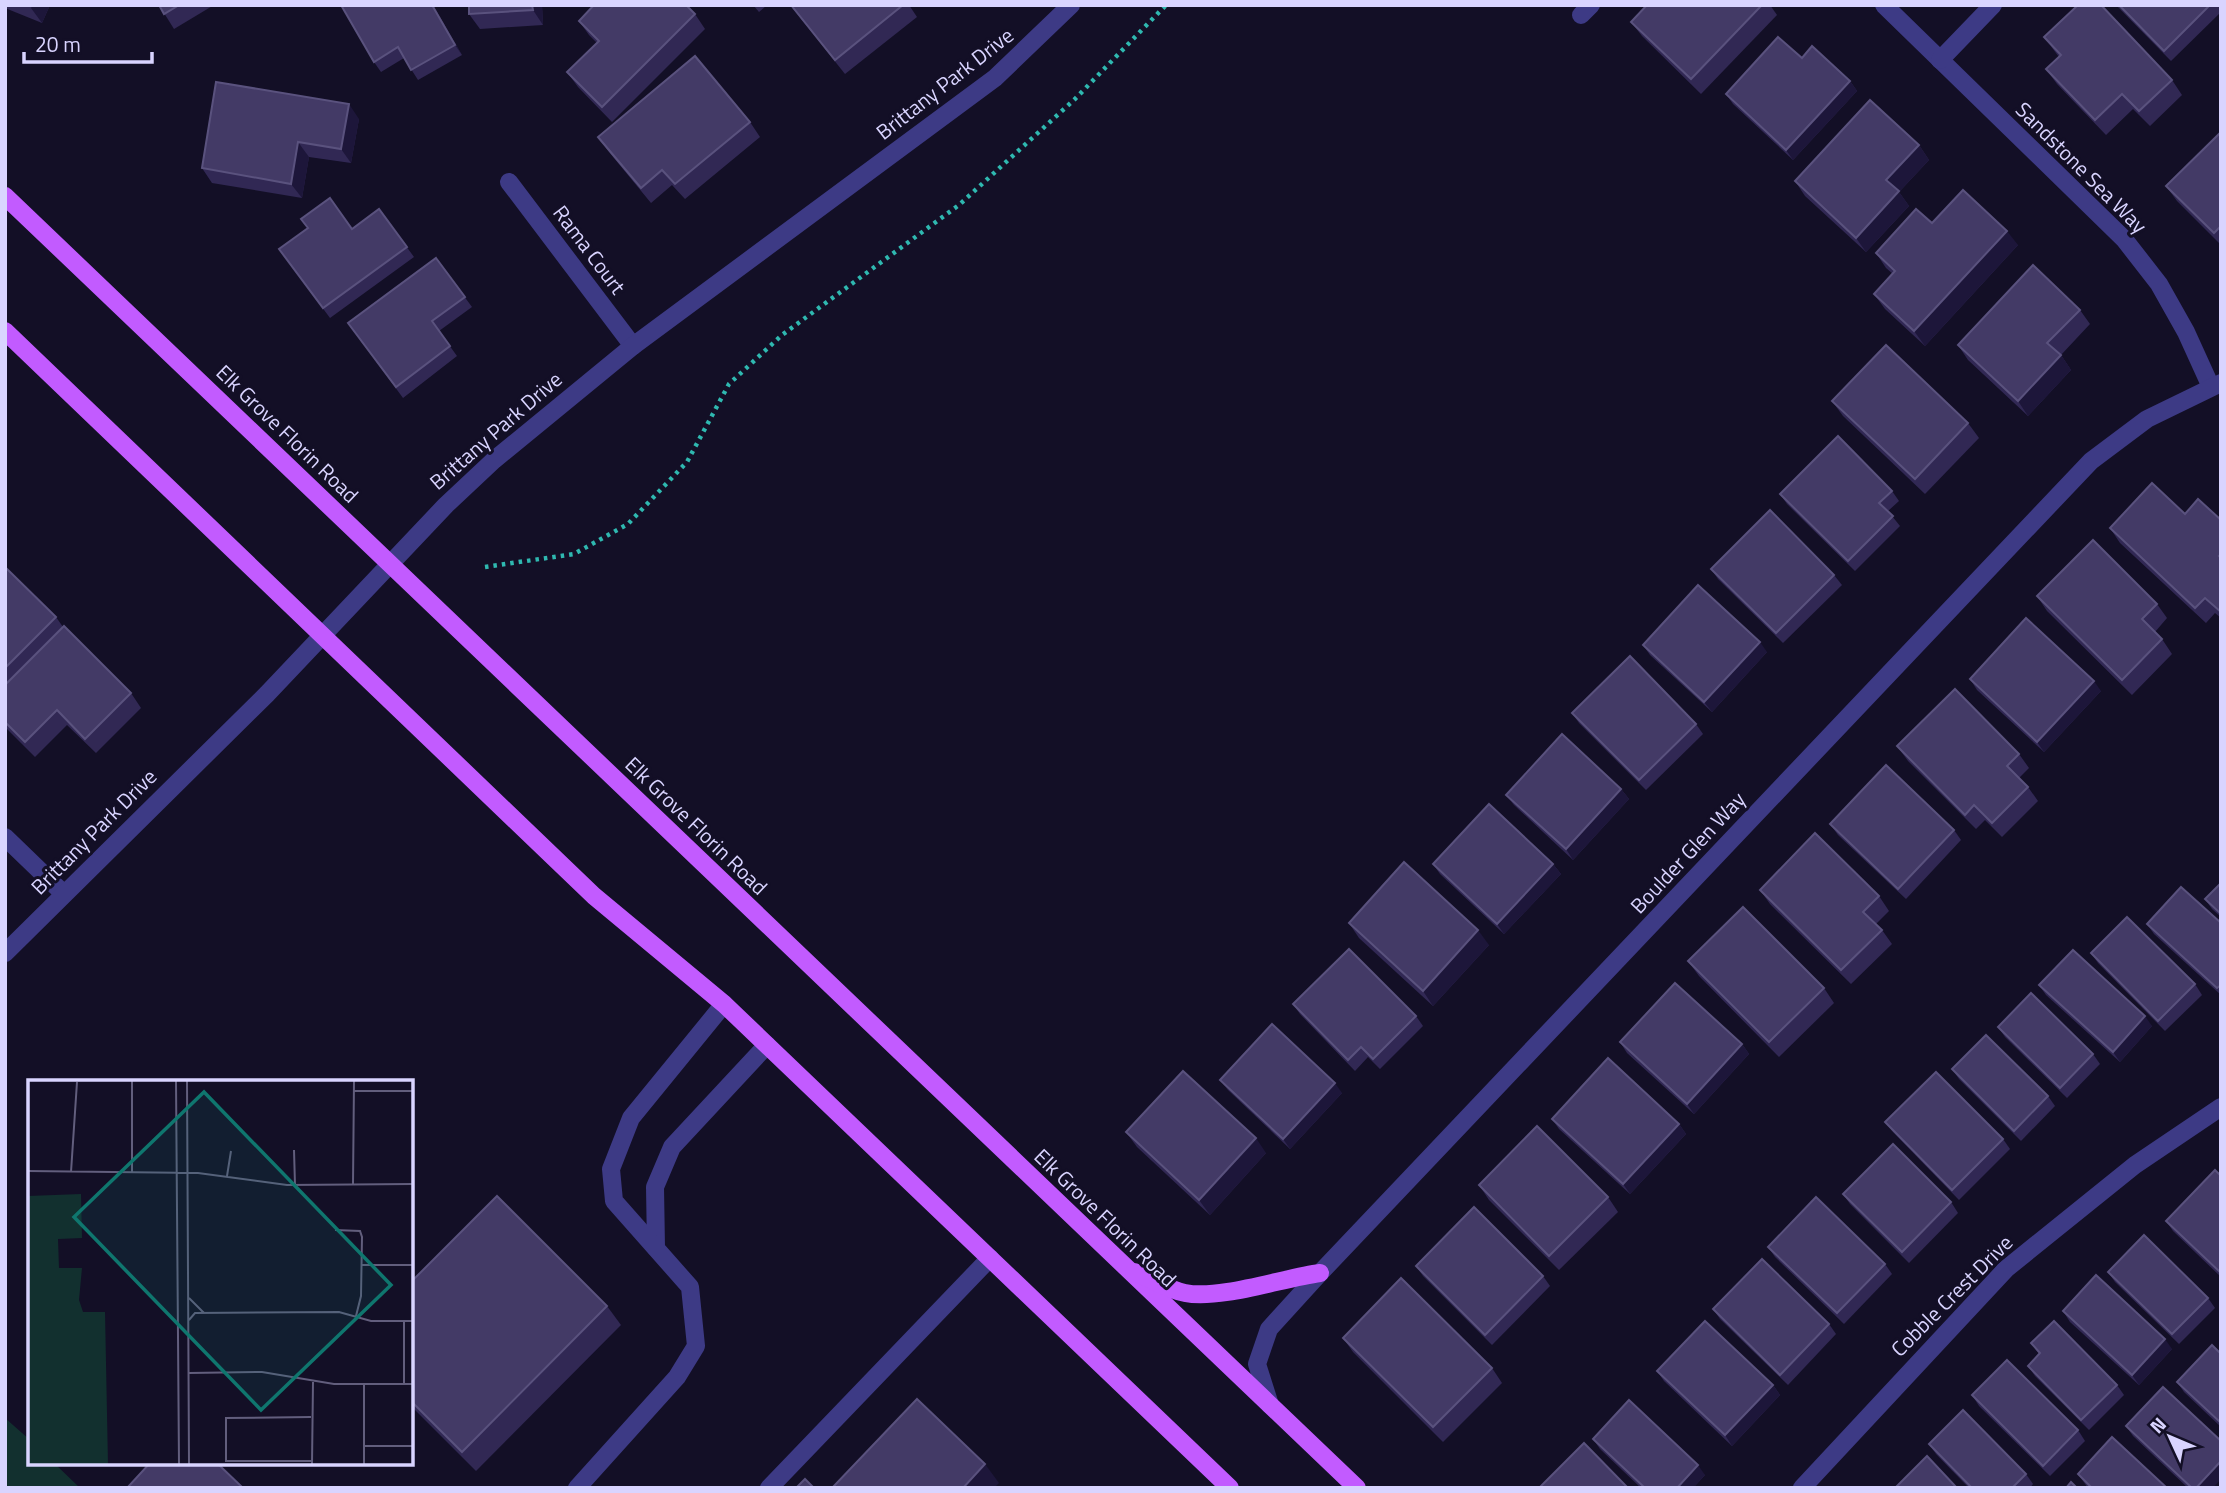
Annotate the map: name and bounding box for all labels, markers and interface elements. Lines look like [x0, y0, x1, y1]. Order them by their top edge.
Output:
street label: Brittany Park Drive [869, 19, 1020, 147]
scale bar [24, 21, 152, 65]
text: 20 m [35, 28, 81, 60]
street label: Sandstone Sea Way [2009, 94, 2155, 240]
street label: Rama Court [546, 198, 634, 301]
street label: Elk Grove Florin Road [209, 357, 366, 510]
street label: Brittany Park Drive [422, 363, 569, 497]
street label: Elk Grove Florin Road [618, 749, 775, 902]
street label: Brittany Park Drive [23, 761, 164, 902]
street label: Boulder Glen Way [1622, 784, 1752, 921]
inset map [28, 1080, 413, 1465]
street label: Elk Grove Florin Road [1027, 1141, 1184, 1294]
street label: Cobble Crest Drive [1883, 1227, 2020, 1364]
north arrow [2135, 1402, 2205, 1472]
text: N [2142, 1410, 2172, 1440]

